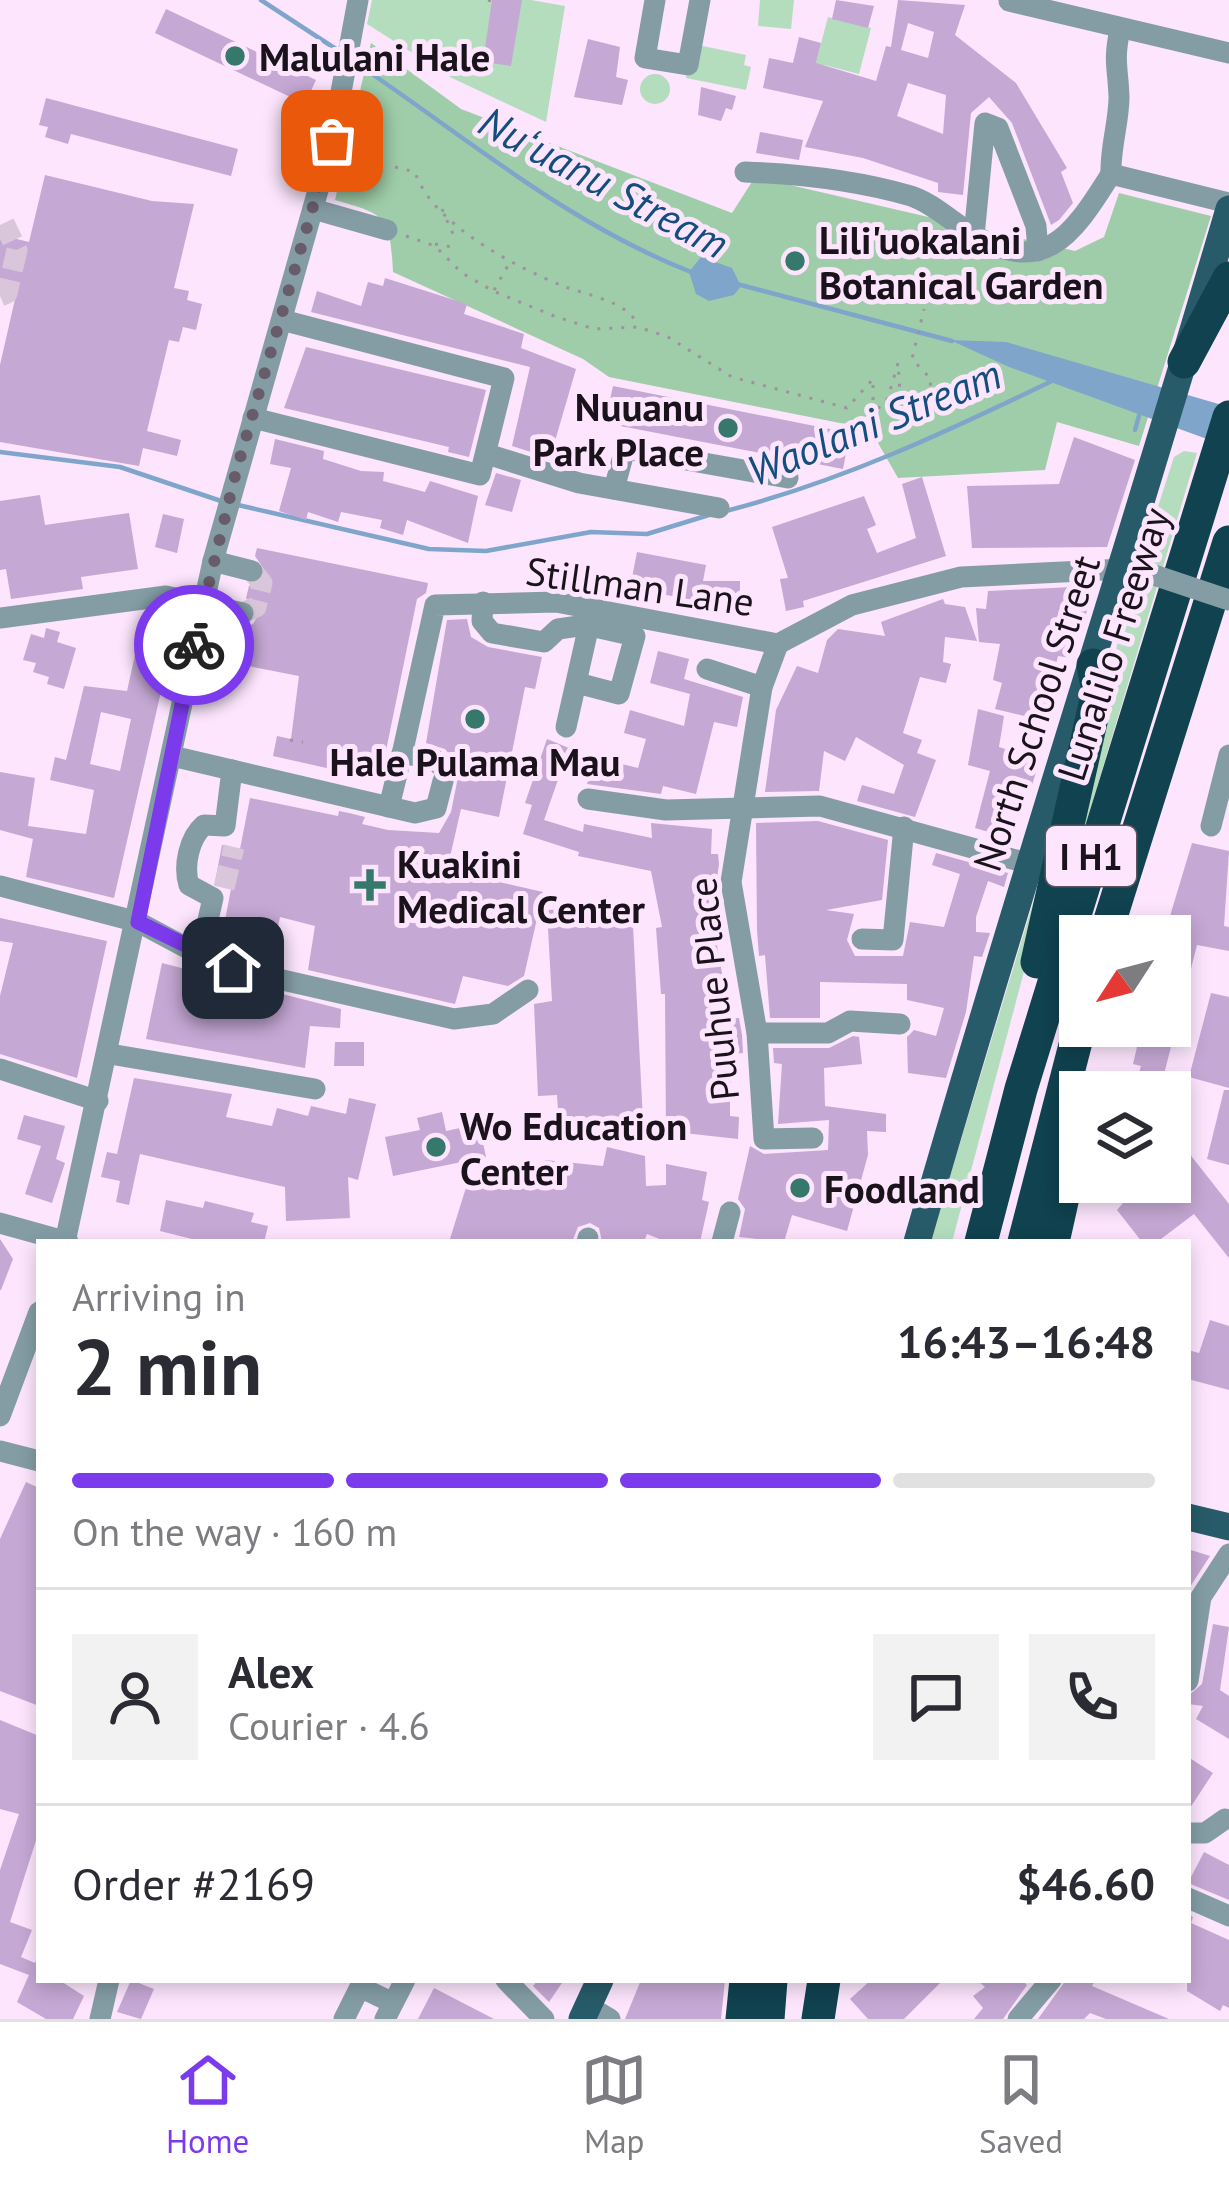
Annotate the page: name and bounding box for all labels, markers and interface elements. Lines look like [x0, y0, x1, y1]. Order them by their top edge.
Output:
place label: Malulani Hale [259, 31, 490, 82]
marker: Malulani Hale [222, 43, 248, 69]
pin [281, 90, 383, 192]
water label: Nuʻuanu Stream [470, 93, 738, 271]
icon: bag [299, 108, 365, 174]
place label: Lili'uokalani Botanical Garden [819, 214, 1104, 310]
marker: Lili'uokalani Botanical Garden [782, 248, 808, 274]
water label: Waolani Stream [739, 346, 1009, 498]
place label: Nuuanu Park Place [533, 381, 704, 477]
marker: Nuuanu Park Place [715, 415, 741, 441]
street label: Lunalilo Freeway [1045, 501, 1181, 787]
street label: Stillman Lane [523, 545, 757, 627]
street label: North School Street [961, 548, 1111, 878]
courier [134, 585, 254, 705]
icon: bike [161, 612, 227, 678]
marker: Hale Pulama Mau [462, 706, 488, 732]
place label: Hale Pulama Mau [330, 736, 620, 787]
road number: I H1 [1046, 826, 1136, 886]
place label: Kuakini Medical Center [397, 838, 645, 934]
marker: Kuakini Medical Center [354, 869, 386, 901]
street label: Puuhue Place [676, 875, 750, 1103]
north arrow [1059, 915, 1191, 1047]
map controls [1059, 915, 1191, 1203]
pin [182, 917, 284, 1019]
icon: home [200, 935, 266, 1001]
button: layers [1059, 1071, 1191, 1203]
place label: Wo Education Center [460, 1100, 687, 1196]
marker: Wo Education Center [423, 1134, 449, 1160]
place label: Foodland [824, 1163, 980, 1214]
marker: Foodland [787, 1175, 813, 1201]
text: Arriving in [72, 1271, 246, 1322]
text: 16:43–16:48 [897, 1312, 1155, 1370]
text: 2 min [72, 1316, 262, 1417]
text: On the way · 160 m [72, 1506, 397, 1557]
button: person [72, 1634, 198, 1760]
button: chat [873, 1634, 999, 1760]
button: phone [1029, 1634, 1155, 1760]
text: Alex [228, 1642, 314, 1700]
text: Courier · 4.6 [228, 1700, 430, 1751]
text: Order #2169 [72, 1854, 315, 1912]
text: $46.60 [1016, 1854, 1155, 1912]
tab: Home [166, 2047, 249, 2162]
tab: Map [581, 2047, 647, 2162]
tab: Saved [979, 2047, 1063, 2162]

